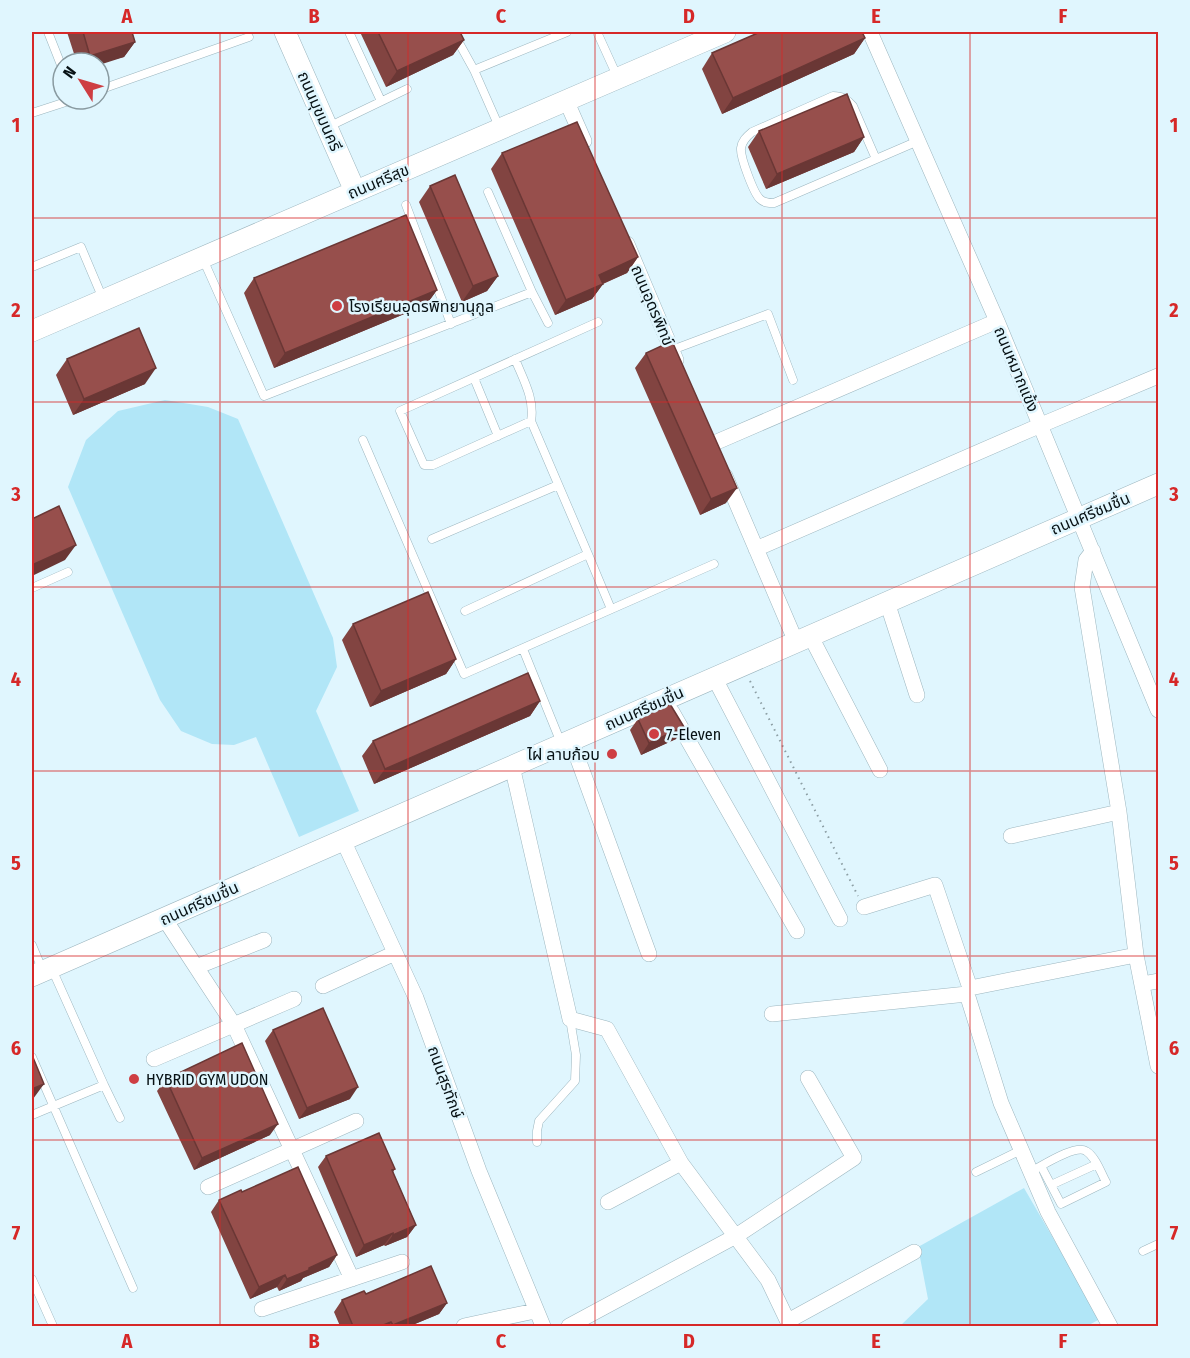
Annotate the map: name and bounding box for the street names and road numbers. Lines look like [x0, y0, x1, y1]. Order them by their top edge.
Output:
street label: ถนนมุขมนครี [294, 68, 346, 154]
street label: ถนนศรีสุข [345, 160, 412, 203]
street label: ถนนอุดรพิทข์ [627, 262, 678, 348]
street label: ถนนหมากแข้ง [990, 324, 1043, 415]
street label: ถนนศรีชมชื่น [1047, 486, 1133, 539]
street label: ถนนศรีชมชื่น [601, 681, 687, 734]
street label: ถนนศรีชมชื่น [156, 876, 242, 929]
street label: ถนนสุรทักษ์ [424, 1043, 467, 1121]

